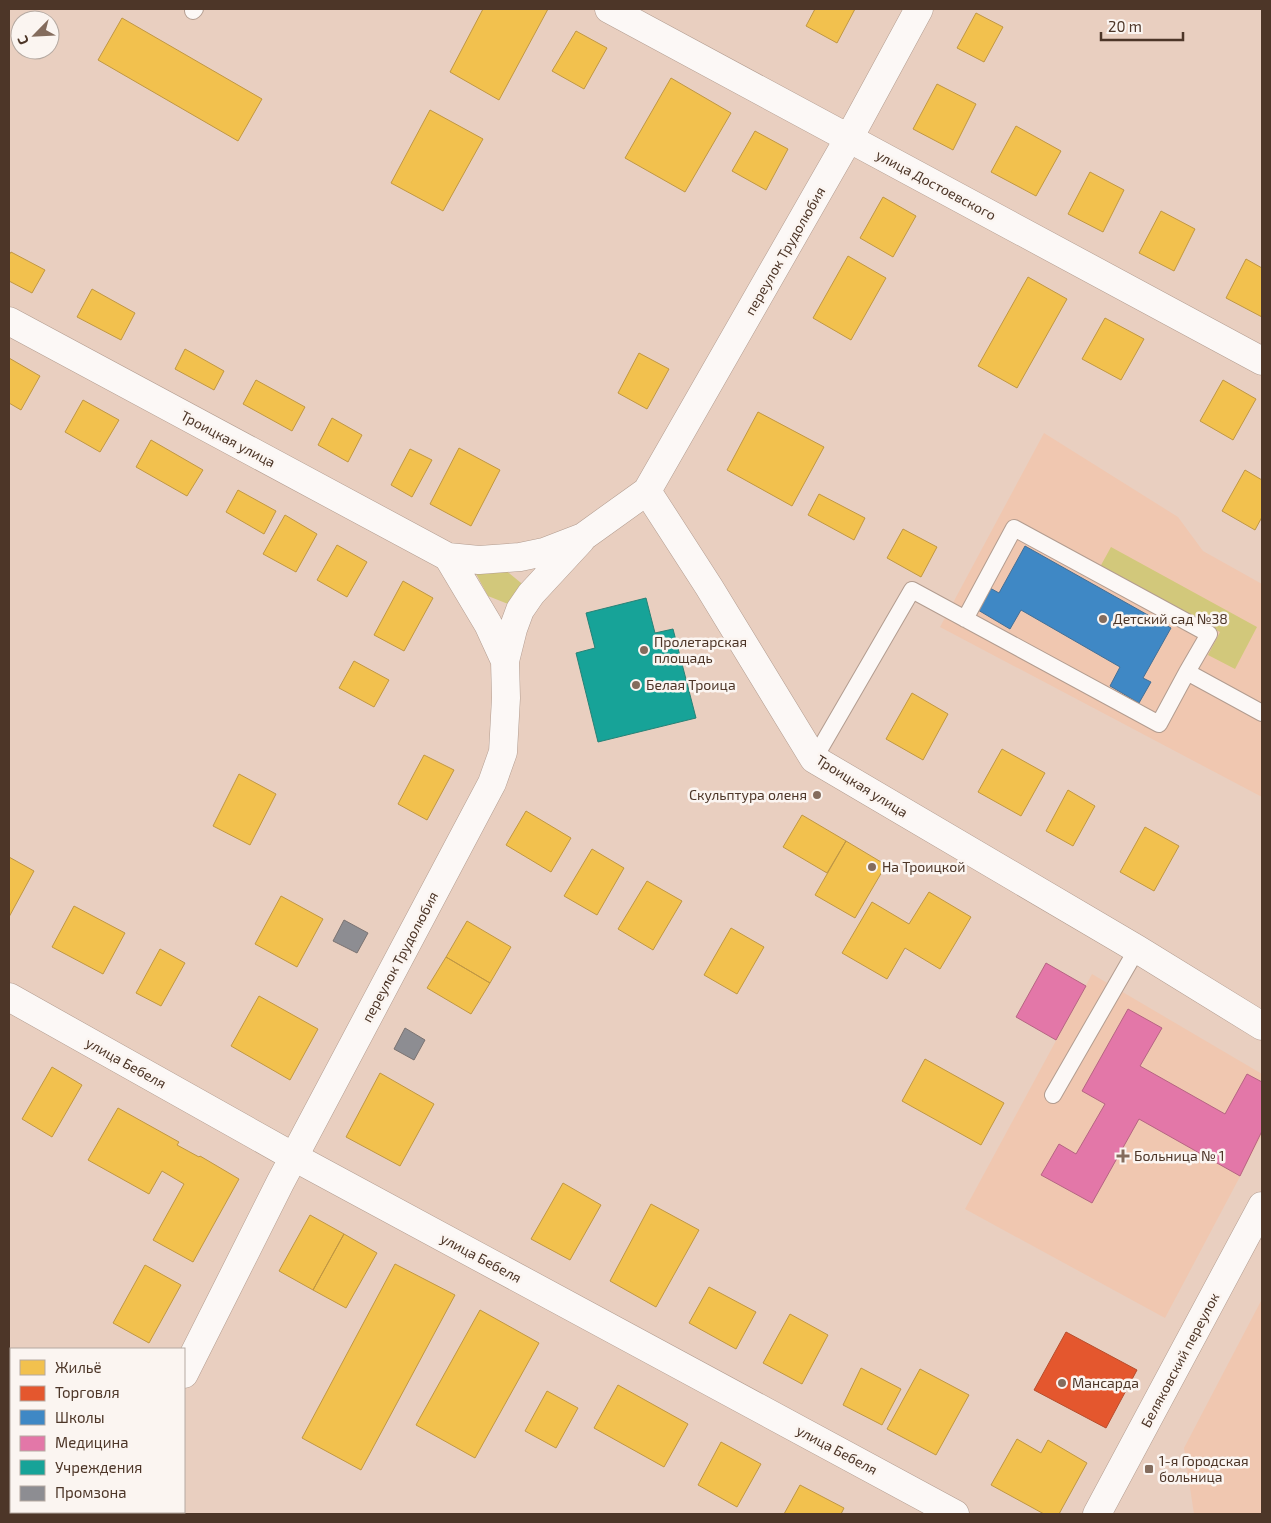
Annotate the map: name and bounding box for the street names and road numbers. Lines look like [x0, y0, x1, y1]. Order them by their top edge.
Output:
street label: улица Достоевского [873, 146, 999, 223]
street label: переулок Трудолюбия [741, 183, 828, 318]
street label: Троицкая улица [178, 406, 278, 471]
street label: Троицкая улица [813, 751, 911, 821]
street label: переулок Трудолюбия [358, 889, 441, 1025]
street label: улица Бебеля [83, 1033, 169, 1092]
street label: улица Бебеля [438, 1229, 525, 1286]
street label: Беляковский переулок [1137, 1289, 1223, 1430]
street label: улица Бебеля [794, 1421, 881, 1478]

